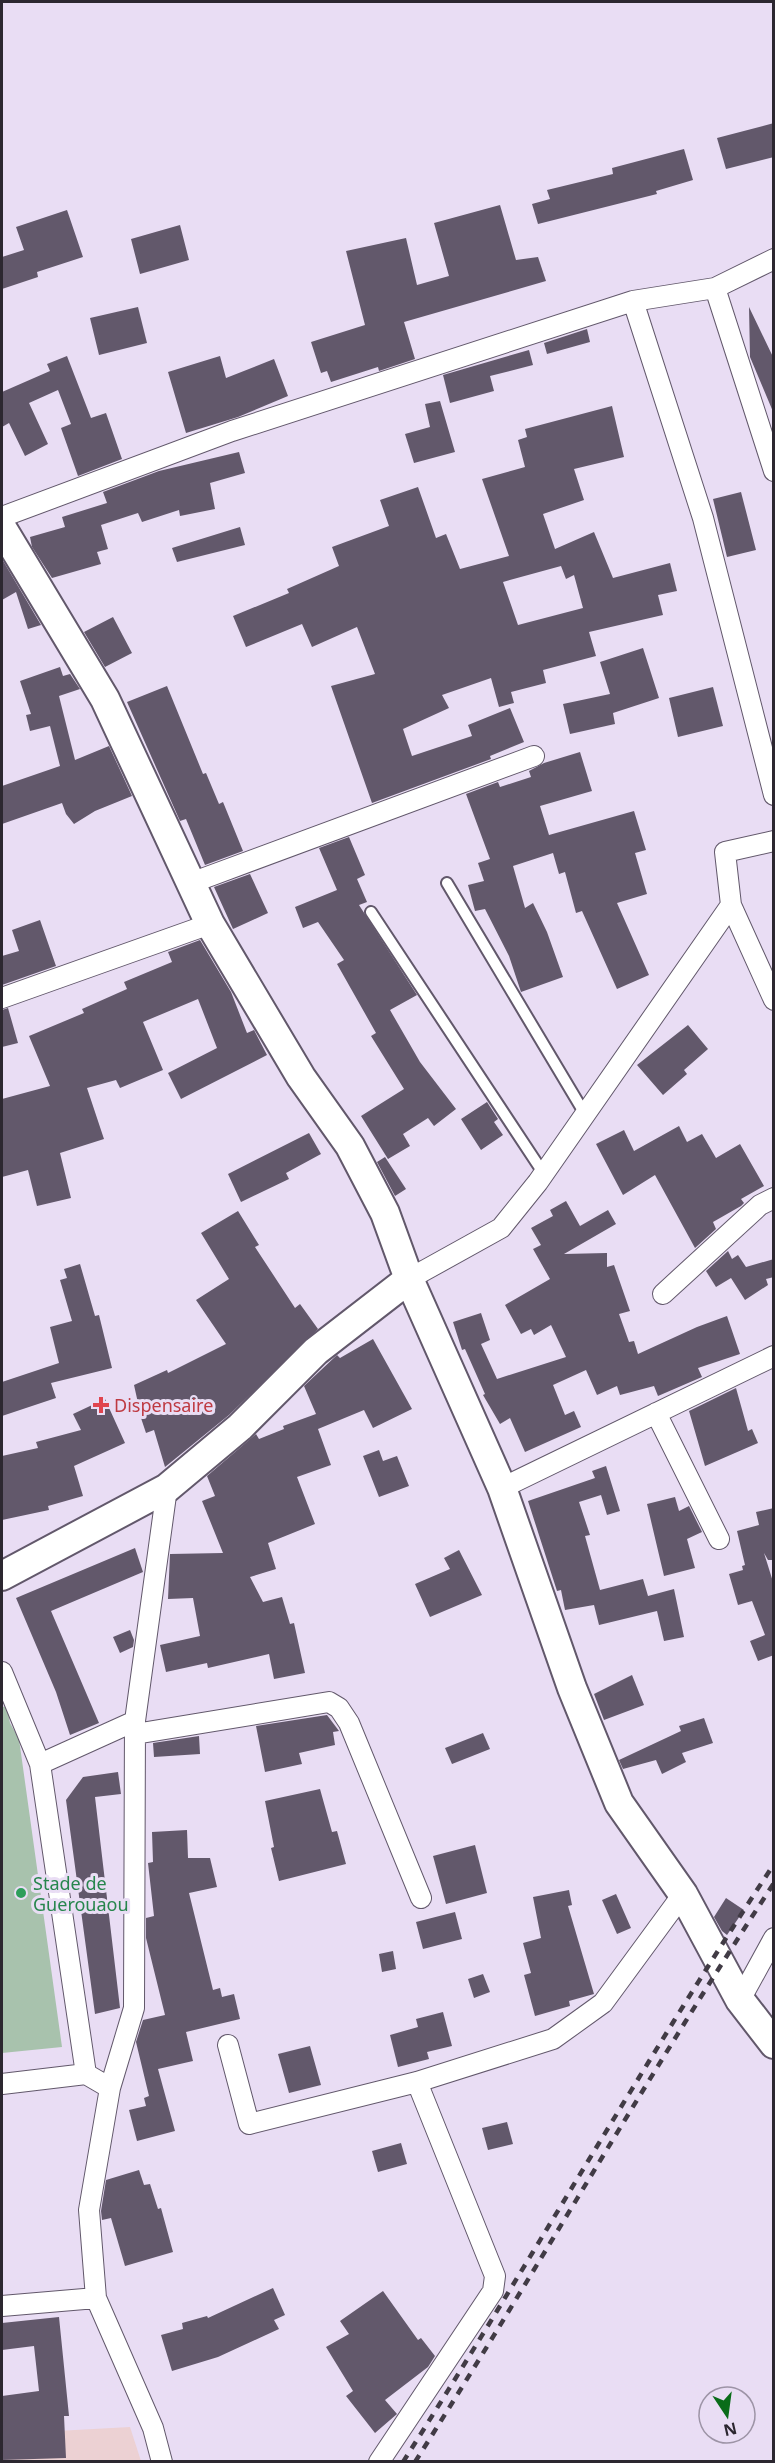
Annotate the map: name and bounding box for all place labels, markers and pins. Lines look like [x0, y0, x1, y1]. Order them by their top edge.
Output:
place label: Dispensaire [114, 1393, 213, 1417]
marker: Dispensaire [92, 1396, 110, 1414]
place label: Stade de Guerouaou [33, 1871, 129, 1916]
marker: Stade de Guerouaou [14, 1886, 28, 1900]

